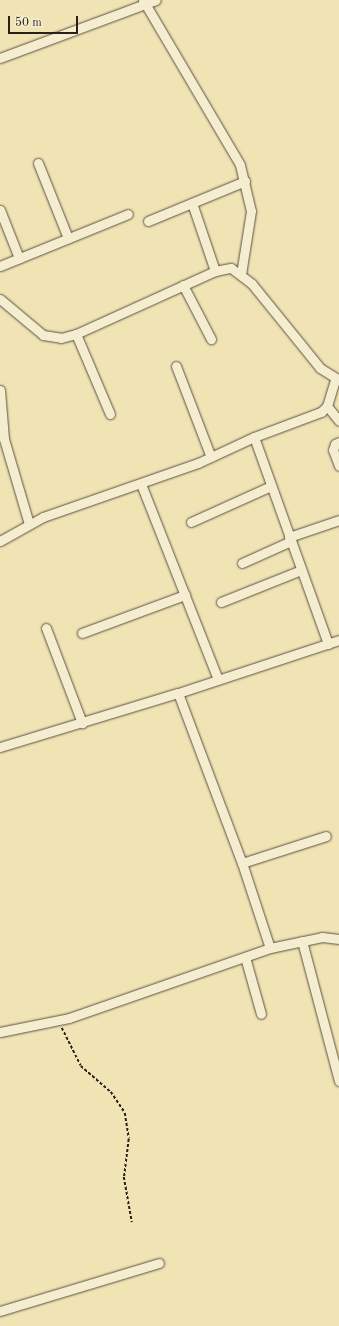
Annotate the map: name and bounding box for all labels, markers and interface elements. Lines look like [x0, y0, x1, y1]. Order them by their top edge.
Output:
scale bar [10, 8, 80, 34]
text: 50 m [15, 17, 42, 29]

